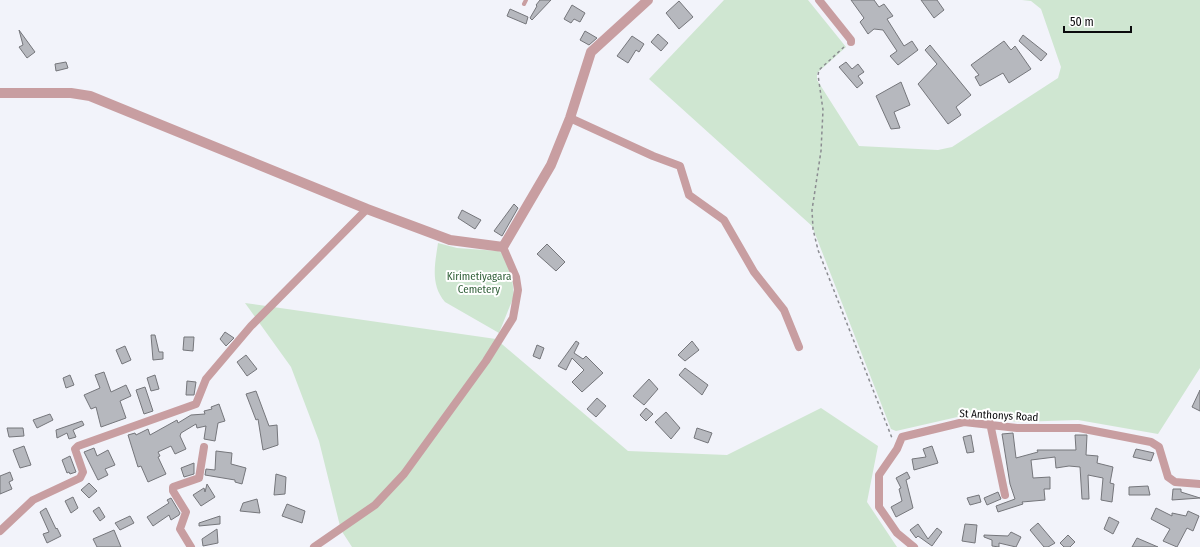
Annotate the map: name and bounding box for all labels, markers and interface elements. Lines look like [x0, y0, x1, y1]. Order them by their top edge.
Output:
scale bar [1064, 8, 1131, 34]
text: 50 m [1070, 15, 1094, 29]
park label: Kirimetiyagara Cemetery [447, 270, 511, 296]
street label: St Anthonys Road [959, 407, 1039, 424]

